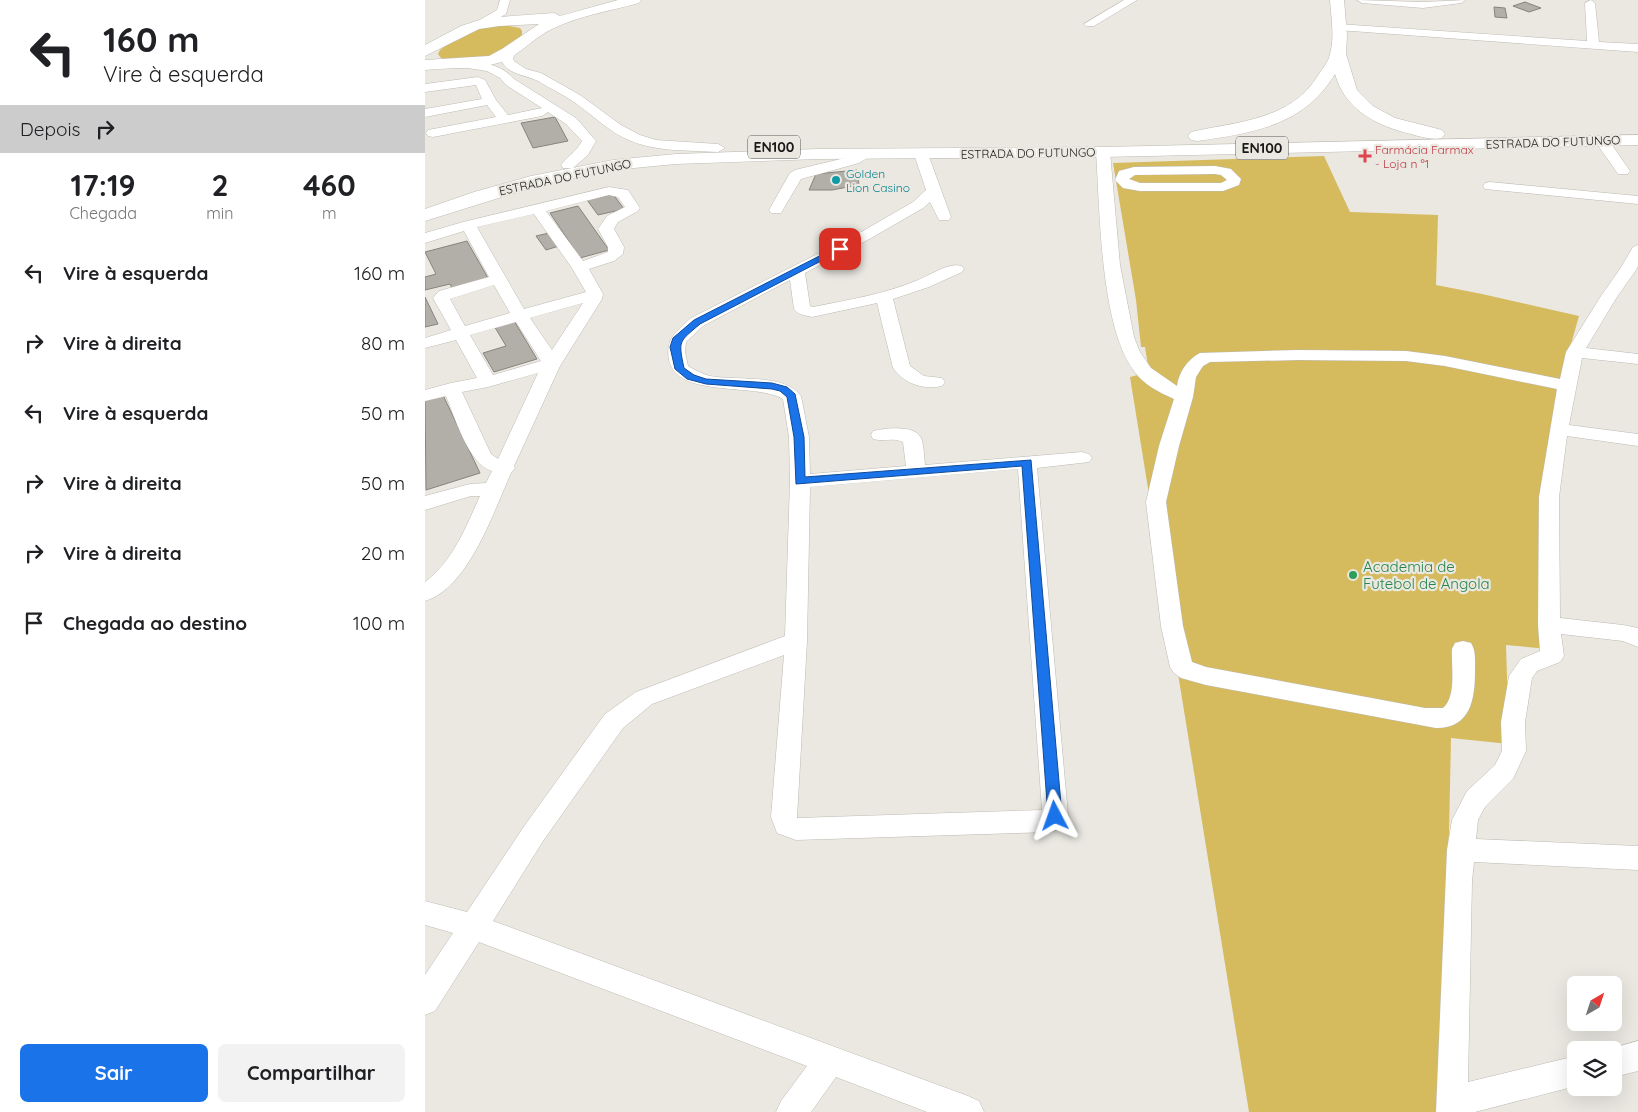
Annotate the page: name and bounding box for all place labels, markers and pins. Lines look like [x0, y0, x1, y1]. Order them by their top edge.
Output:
place label: Farmácia Farmax - Loja n º1 [1375, 142, 1474, 171]
marker: Farmácia Farmax - Loja n º1 [1359, 150, 1371, 162]
place label: Golden Lion Casino [846, 166, 910, 195]
marker: Golden Lion Casino [830, 174, 842, 186]
pin [819, 228, 861, 270]
place label: Academia de Futebol de Angola [1363, 557, 1490, 593]
marker: Academia de Futebol de Angola [1347, 569, 1359, 581]

